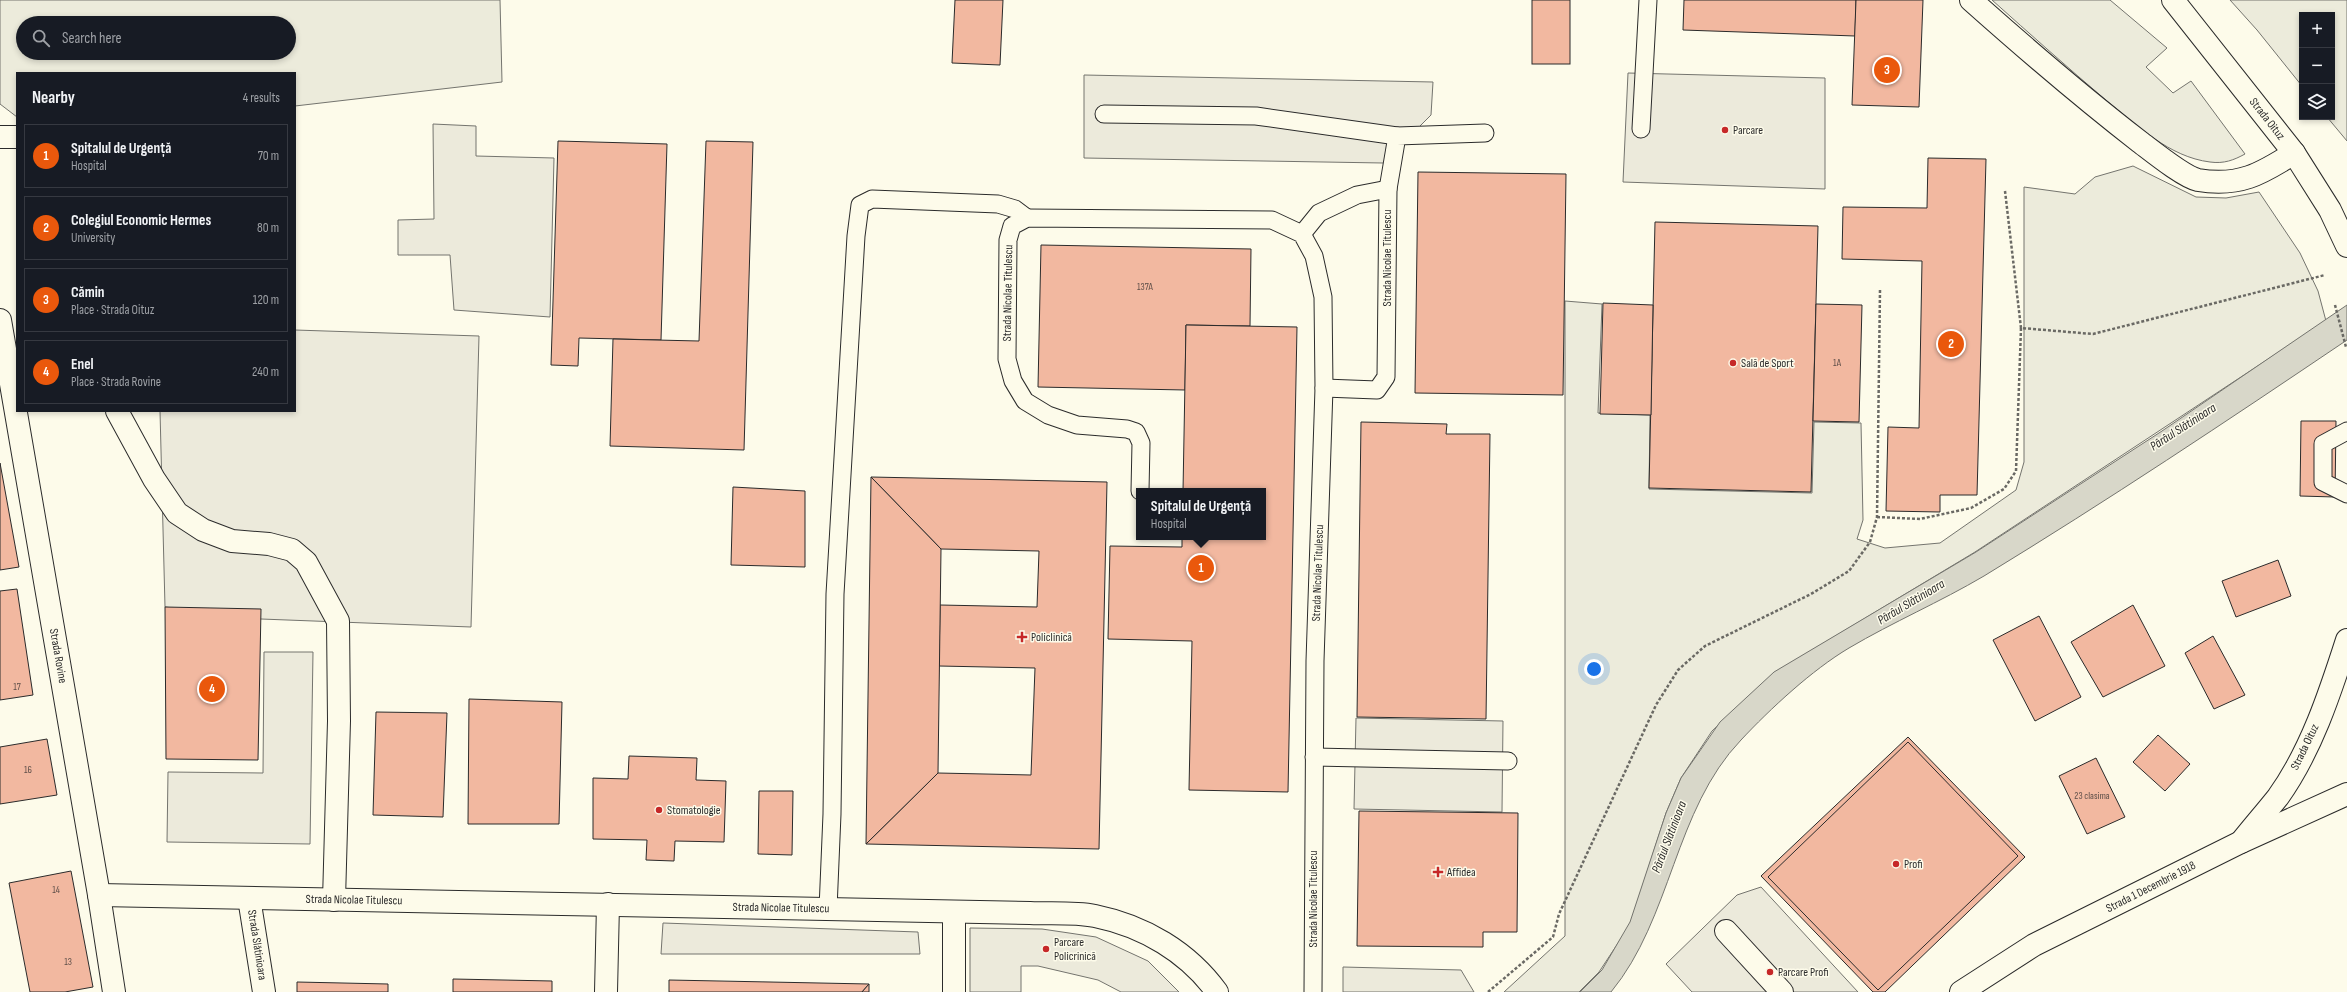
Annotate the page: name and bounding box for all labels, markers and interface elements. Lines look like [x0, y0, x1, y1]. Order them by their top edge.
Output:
map controls [2299, 12, 2335, 120]
button: + [2299, 12, 2335, 48]
search box [16, 16, 296, 60]
icon: search [30, 27, 52, 49]
text: Search here [62, 29, 122, 48]
button: − [2299, 48, 2335, 84]
pin: 3 [1874, 55, 1900, 85]
button: layers [2299, 84, 2335, 120]
text: Nearby [32, 88, 75, 108]
text: 4 results [243, 90, 280, 106]
street label: Strada Oituz [2246, 95, 2289, 144]
place label: Parcare [1733, 123, 1763, 138]
marker: Parcare [1720, 125, 1730, 135]
text: Spitalul de Urgență [71, 139, 171, 158]
text: 1 [43, 148, 49, 164]
text: 70 m [258, 148, 279, 164]
text: Hospital [71, 158, 107, 174]
street label: Strada Nicolae Titulescu [1380, 210, 1395, 306]
text: Colegiul Economic Hermes [71, 211, 211, 230]
text: 2 [43, 220, 49, 236]
text: 80 m [257, 220, 279, 236]
text: University [71, 230, 115, 246]
street label: Strada Nicolae Titulescu [1000, 244, 1016, 342]
house number: 137A [1137, 281, 1154, 293]
text: Cămin [71, 283, 104, 302]
text: 3 [43, 292, 49, 308]
text: 120 m [253, 292, 279, 308]
text: Place · Strada Oituz [71, 302, 154, 318]
pin: 2 [1938, 329, 1964, 359]
text: Enel [71, 355, 94, 374]
place label: Sală de Sport [1741, 356, 1794, 371]
house number: 1A [1833, 357, 1842, 369]
marker: Sală de Sport [1728, 358, 1738, 368]
text: 4 [43, 364, 49, 380]
text: 240 m [252, 364, 279, 380]
text: Place · Strada Rovine [71, 374, 161, 390]
water label: Pârâul Slătinioara [2147, 399, 2220, 454]
popup [1136, 488, 1266, 540]
text: Spitalul de Urgență [1151, 497, 1251, 516]
text: Hospital [1151, 516, 1187, 532]
street label: Strada Nicolae Titulescu [1309, 524, 1327, 622]
pin: 1 [1188, 553, 1214, 583]
water label: Pârâul Slătinioara [1875, 575, 1948, 628]
street label: Strada Rovine [46, 627, 70, 685]
place label: Policlinică [1031, 630, 1072, 645]
marker: Policlinică [1016, 631, 1028, 643]
your location [1584, 659, 1604, 679]
pin: 4 [199, 674, 225, 704]
house number: 17 [13, 681, 21, 693]
street label: Strada Oituz [2287, 721, 2323, 772]
house number: 16 [24, 764, 32, 776]
house number: 23 clasima [2074, 790, 2110, 802]
water label: Pârâul Slătinioara [1648, 798, 1690, 875]
place label: Stomatologie [667, 803, 721, 818]
marker: Stomatologie [654, 805, 664, 815]
street label: Strada Nicolae Titulescu [1306, 851, 1321, 947]
place label: Profi [1904, 857, 1923, 872]
street label: Strada 1 Decembrie 1918 [2104, 858, 2198, 916]
marker: Profi [1891, 859, 1901, 869]
place label: Affidea [1446, 865, 1476, 880]
marker: Affidea [1432, 866, 1444, 878]
house number: 14 [52, 884, 60, 896]
street label: Strada Nicolae Titulescu [305, 892, 403, 908]
street label: Strada Nicolae Titulescu [732, 900, 830, 916]
street label: Strada Slătinioara [244, 909, 270, 982]
place label: Parcare Policrinică [1054, 935, 1096, 964]
marker: Parcare Policrinică [1041, 944, 1051, 954]
house number: 13 [64, 956, 72, 968]
place label: Parcare Profi [1778, 965, 1829, 980]
marker: Parcare Profi [1765, 967, 1775, 977]

